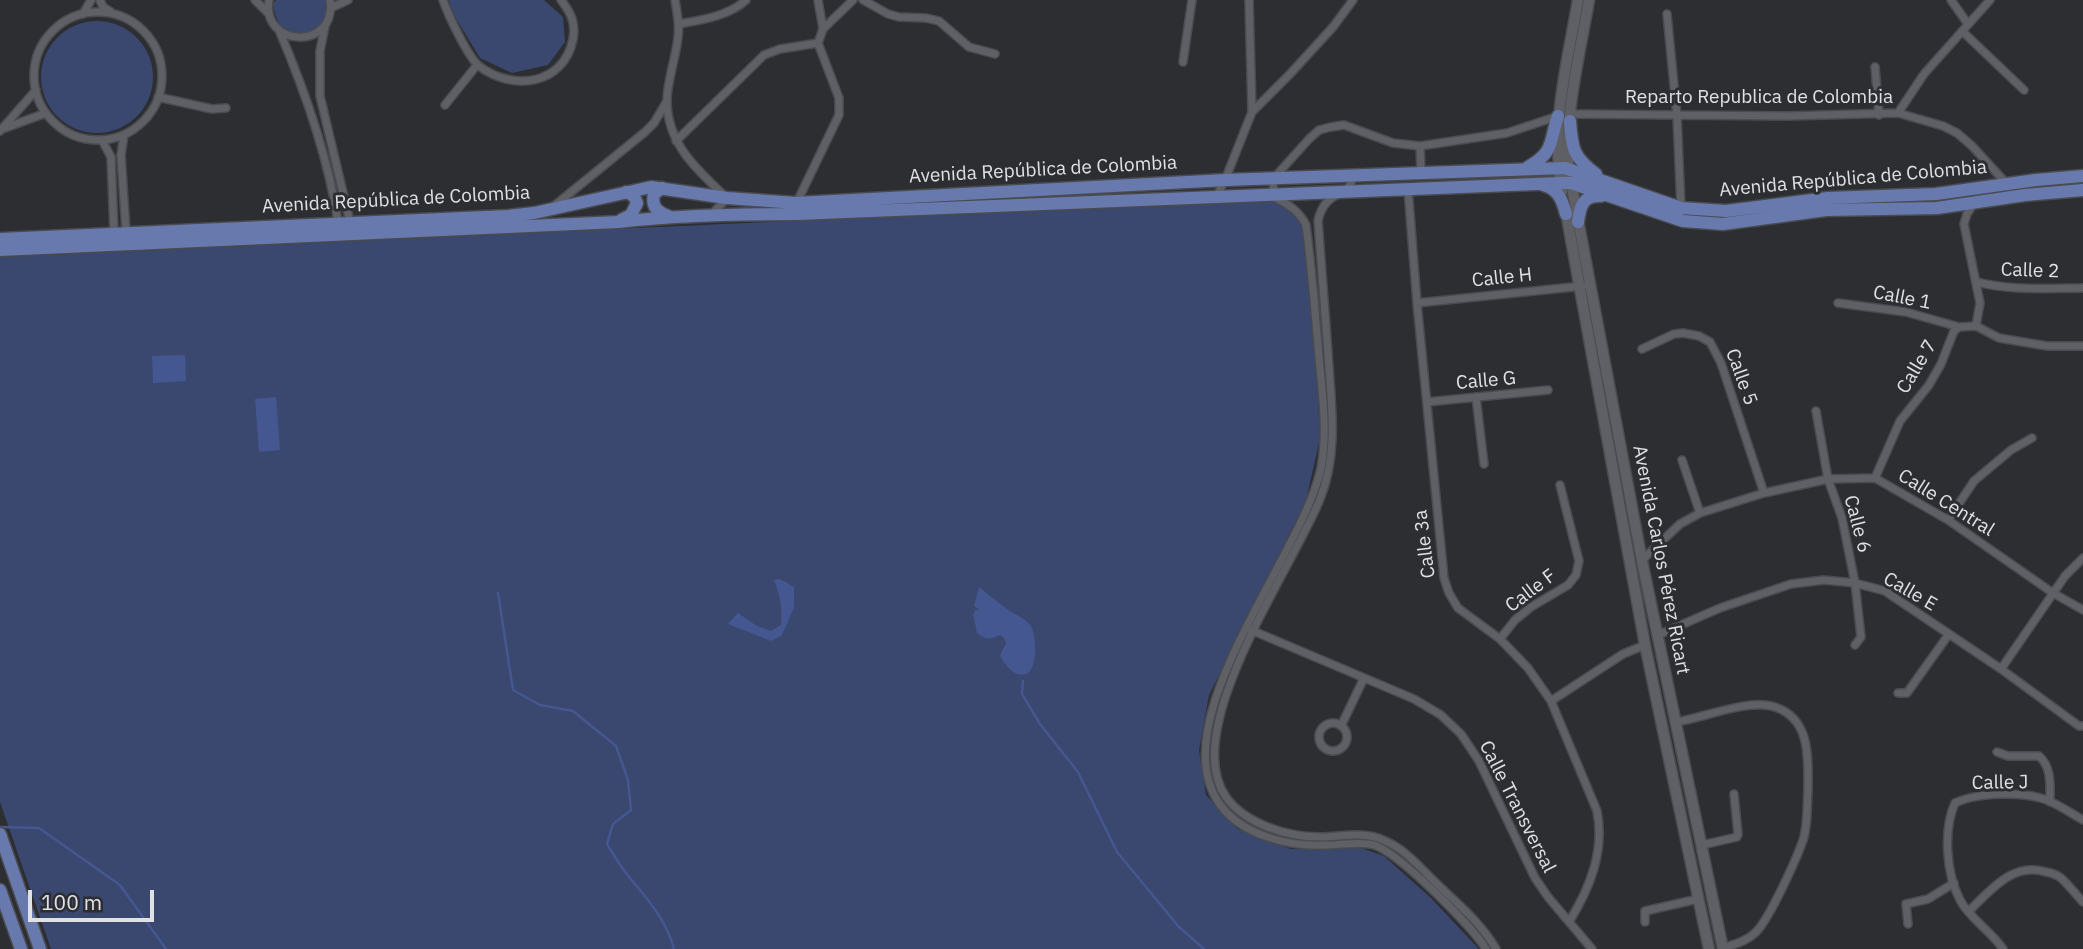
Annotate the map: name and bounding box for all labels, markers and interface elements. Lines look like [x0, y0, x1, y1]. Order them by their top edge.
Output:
street label: Reparto Republica de Colombia [1625, 87, 1893, 109]
street label: Avenida República de Colombia [908, 152, 1178, 188]
street label: Avenida República de Colombia [1718, 156, 1988, 202]
street label: Avenida República de Colombia [261, 182, 531, 218]
street label: Calle 2 [2000, 259, 2060, 283]
street label: Calle H [1471, 263, 1533, 293]
street label: Calle 1 [1871, 281, 1933, 315]
street label: Calle 7 [1892, 336, 1942, 398]
street label: Calle 5 [1720, 346, 1762, 408]
street label: Calle G [1455, 367, 1517, 395]
street label: Avenida Carlos Pérez Ricart [1628, 443, 1694, 677]
street label: Calle Central [1894, 464, 1998, 542]
street label: Calle 6 [1838, 493, 1876, 555]
street label: Calle 3a [1410, 509, 1440, 579]
street label: Calle F [1501, 565, 1561, 617]
street label: Calle E [1879, 568, 1941, 616]
street label: Calle Transversal [1474, 737, 1560, 877]
street label: Calle J [1971, 771, 2029, 795]
scale bar [32, 876, 158, 920]
text: 100 m [41, 888, 102, 916]

